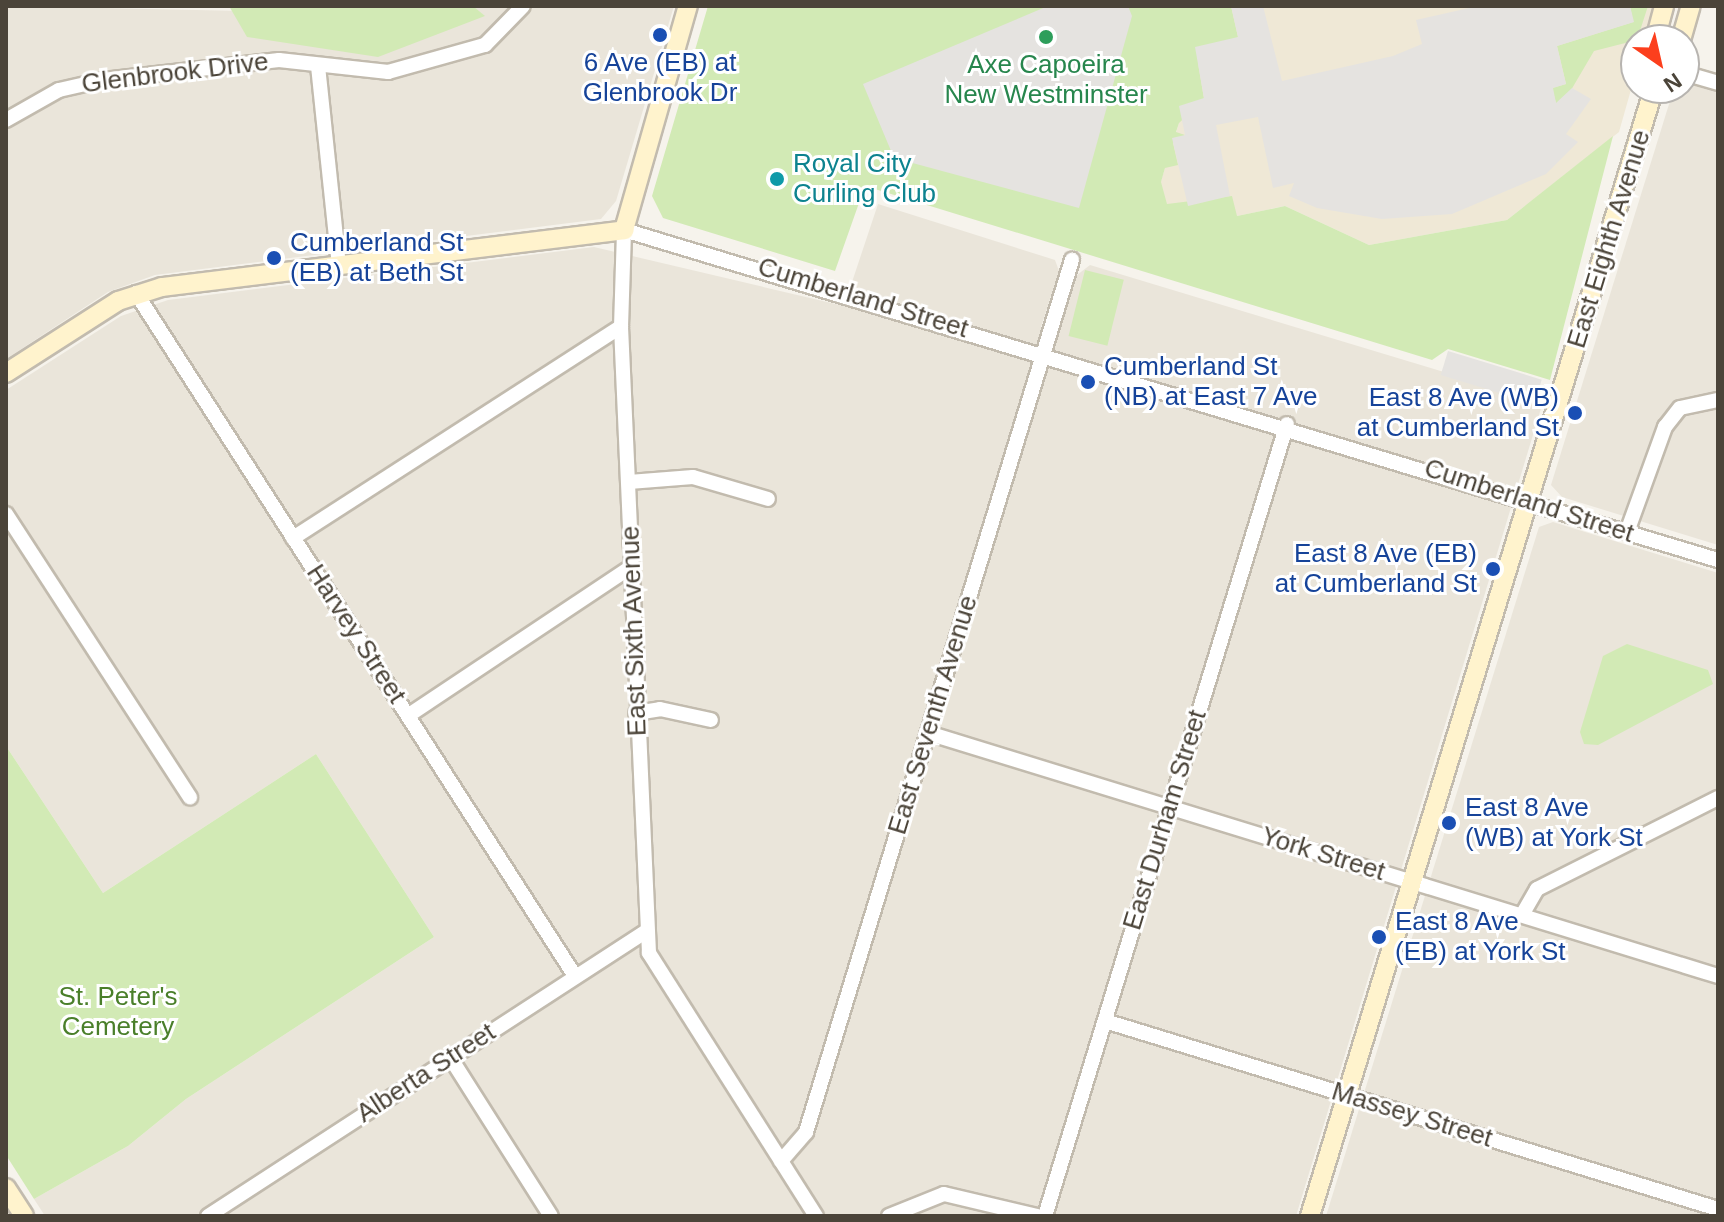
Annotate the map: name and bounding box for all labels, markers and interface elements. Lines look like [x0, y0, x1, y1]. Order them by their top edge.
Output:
north arrow [1620, 24, 1700, 104]
marker: 6 Ave (EB) at Glenbrook Dr [651, 26, 669, 44]
marker: Axe Capoeira New Westminster [1037, 28, 1055, 46]
street label: Glenbrook Drive [80, 46, 270, 100]
place label: 6 Ave (EB) at Glenbrook Dr [583, 47, 737, 108]
place label: Axe Capoeira New Westminster [944, 49, 1148, 110]
text: N [1659, 68, 1686, 97]
street label: East Eighth Avenue [1561, 125, 1657, 353]
place label: Royal City Curling Club [793, 148, 936, 210]
marker: Royal City Curling Club [768, 170, 786, 188]
place label: Cumberland St (EB) at Beth St [290, 227, 463, 288]
marker: Cumberland St (EB) at Beth St [265, 249, 283, 267]
street label: Cumberland Street [754, 251, 972, 345]
place label: Cumberland St (NB) at East 7 Ave [1104, 351, 1319, 412]
marker: Cumberland St (NB) at East 7 Ave [1079, 373, 1097, 391]
place label: East 8 Ave (WB) at Cumberland St [1357, 382, 1559, 444]
marker: East 8 Ave (WB) at Cumberland St [1566, 404, 1584, 422]
street label: Cumberland Street [1420, 452, 1638, 550]
street label: East Sixth Avenue [615, 525, 653, 737]
place label: East 8 Ave (EB) at Cumberland St [1275, 538, 1477, 600]
street label: Harvey Street [300, 559, 412, 709]
marker: East 8 Ave (EB) at Cumberland St [1484, 560, 1502, 578]
street label: East Seventh Avenue [882, 591, 984, 839]
street label: East Durham Street [1117, 706, 1213, 934]
place label: East 8 Ave (WB) at York St [1465, 792, 1643, 854]
marker: East 8 Ave (WB) at York St [1440, 814, 1458, 832]
street label: York Street [1257, 820, 1389, 888]
place label: East 8 Ave (EB) at York St [1395, 906, 1566, 968]
marker: East 8 Ave (EB) at York St [1370, 928, 1388, 946]
park label: St. Peter's Cemetery [58, 981, 178, 1042]
street label: Alberta Street [351, 1017, 501, 1129]
street label: Massey Street [1328, 1076, 1496, 1154]

